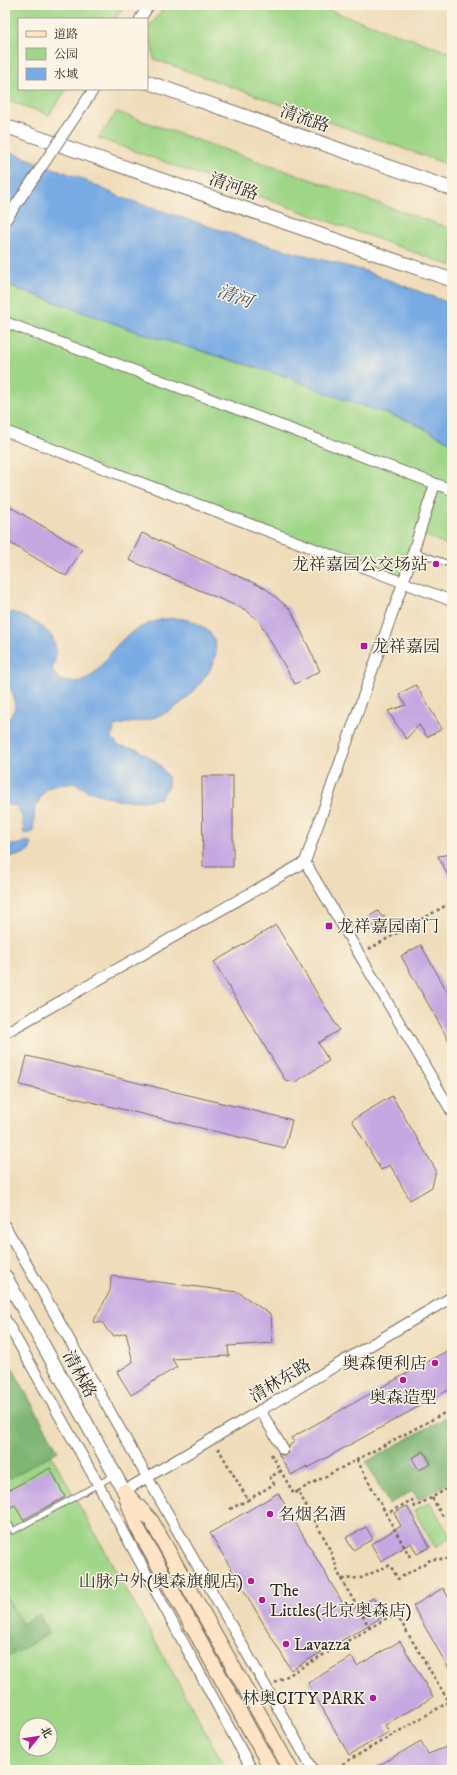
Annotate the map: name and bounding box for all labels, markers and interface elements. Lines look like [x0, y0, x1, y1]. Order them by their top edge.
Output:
legend [18, 18, 148, 90]
text: 道路 [54, 27, 78, 42]
text: 公园 [54, 47, 78, 62]
text: 水域 [54, 67, 78, 82]
street label: 清流路 [277, 100, 332, 138]
street label: 清河路 [206, 168, 261, 206]
water label: 清河 [214, 280, 258, 314]
place label: 龙祥嘉园公交场站 [292, 554, 428, 576]
marker: 龙祥嘉园公交场站 [431, 559, 441, 569]
place label: 龙祥嘉园 [372, 636, 440, 658]
marker: 龙祥嘉园 [359, 641, 369, 651]
place label: 龙祥嘉园南门 [337, 916, 439, 938]
marker: 龙祥嘉园南门 [324, 921, 334, 931]
street label: 清林路 [57, 1347, 101, 1402]
place label: 奥森便利店 [342, 1353, 427, 1375]
street label: 清林东路 [246, 1354, 315, 1408]
marker: 奥森便利店 [430, 1358, 440, 1368]
marker: 奥森造型 [398, 1375, 408, 1385]
place label: 奥森造型 [369, 1387, 437, 1409]
place label: 名烟名酒 [278, 1504, 346, 1526]
marker: 名烟名酒 [265, 1509, 275, 1519]
place label: 山脉户外(奥森旗舰店) [79, 1571, 243, 1593]
marker: 山脉户外(奥森旗舰店) [246, 1576, 256, 1586]
place label: The Littles(北京奥森店) [270, 1580, 412, 1622]
marker: The Littles(北京奥森店) [257, 1595, 267, 1605]
place label: Lavazza [294, 1634, 351, 1656]
marker: Lavazza [281, 1639, 291, 1649]
place label: 林奥CITY PARK [242, 1688, 365, 1710]
marker: 林奥CITY PARK [368, 1693, 378, 1703]
north arrow [18, 1717, 58, 1757]
text: 北 [37, 1724, 55, 1741]

